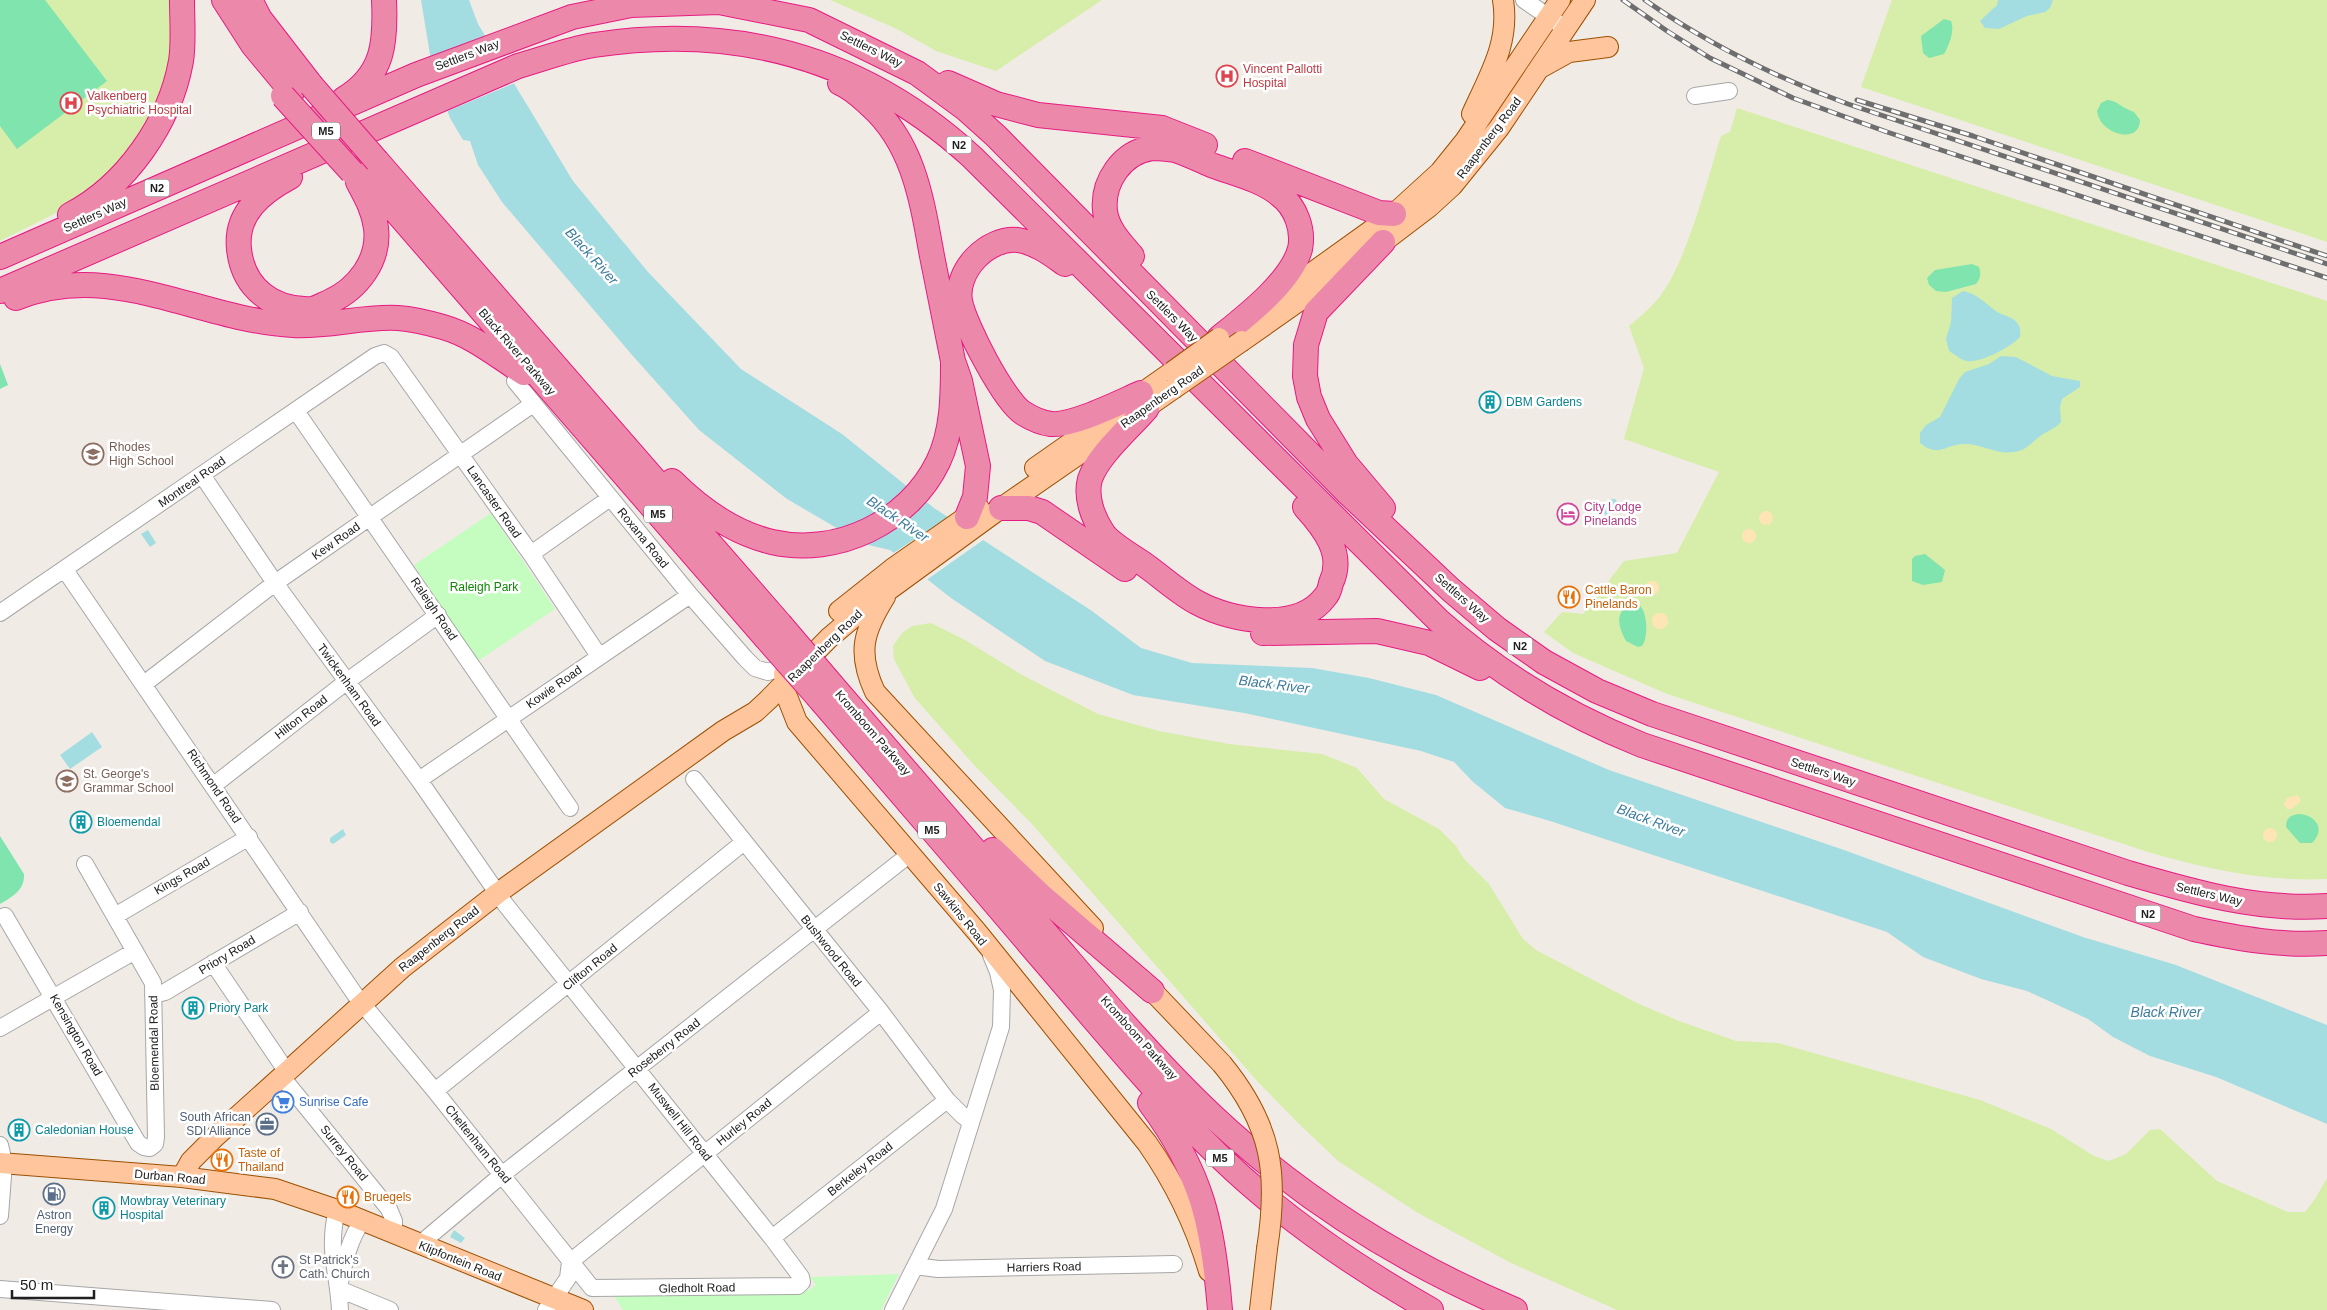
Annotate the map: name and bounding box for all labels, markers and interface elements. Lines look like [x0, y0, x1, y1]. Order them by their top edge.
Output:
street label: Settlers Way [838, 28, 904, 70]
street label: Settlers Way [433, 36, 501, 74]
place label: Vincent Pallotti Hospital [1243, 62, 1322, 90]
hospital icon: Vincent Pallotti Hospital [1215, 64, 1239, 88]
place label: Valkenberg Psychiatric Hospital [87, 89, 192, 117]
hospital icon: Valkenberg Psychiatric Hospital [59, 91, 83, 115]
street label: Raapenberg Road [1454, 95, 1524, 181]
road number: M5 [312, 122, 340, 140]
road number: N2 [946, 136, 972, 154]
road number: N2 [144, 180, 170, 197]
street label: Settlers Way [61, 195, 129, 235]
water label: Black River [562, 224, 623, 289]
street label: Settlers Way [1143, 287, 1201, 345]
street label: Black River Parkway [476, 306, 558, 398]
street label: Raapenberg Road [1118, 363, 1206, 431]
building icon: DBM Gardens [1478, 390, 1502, 414]
place label: DBM Gardens [1506, 395, 1582, 409]
place label: Rhodes High School [109, 440, 174, 468]
school or university icon: Rhodes High School [81, 442, 105, 466]
street label: Montreal Road [156, 454, 228, 510]
street label: Lancaster Road [464, 463, 524, 541]
water label: Black River [864, 493, 933, 546]
place label: City Lodge Pinelands [1584, 500, 1642, 528]
hotel icon: City Lodge Pinelands [1556, 502, 1580, 526]
street label: Roxana Road [614, 505, 672, 571]
road number: M5 [644, 506, 672, 522]
street label: Kew Road [309, 519, 363, 563]
street label: Settlers Way [1432, 571, 1492, 625]
street label: Raleigh Road [408, 575, 460, 643]
park label: Raleigh Park [450, 580, 519, 594]
place label: Cattle Baron Pinelands [1585, 583, 1652, 611]
restaurant icon: Cattle Baron Pinelands [1557, 585, 1581, 609]
street label: Raapenberg Road [785, 607, 865, 685]
road number: N2 [1508, 637, 1532, 654]
street label: Twickenham Road [314, 641, 384, 729]
street label: Kowie Road [523, 663, 585, 711]
water label: Black River [1238, 672, 1311, 696]
street label: Kromboom Parkway [832, 688, 914, 778]
street label: Hilton Road [272, 692, 330, 742]
street label: Richmond Road [184, 746, 244, 826]
street label: Settlers Way [1789, 755, 1857, 789]
place label: St. George's Grammar School [83, 767, 174, 795]
school or university icon: St. George's Grammar School [55, 769, 79, 793]
water label: Black River [1615, 800, 1688, 840]
building icon: Bloemendal [69, 810, 93, 834]
place label: Bloemendal [97, 815, 160, 829]
road number: M5 [918, 822, 946, 838]
street label: Kings Road [152, 854, 212, 898]
street label: Sawkins Road [930, 880, 990, 948]
street label: Settlers Way [2175, 880, 2243, 908]
street label: Raapenberg Road [396, 903, 482, 975]
road number: N2 [2136, 906, 2160, 922]
street label: Bushwood Road [798, 912, 864, 990]
street label: Priory Road [196, 933, 258, 977]
street label: Clifton Road [560, 941, 620, 993]
street label: Kensington Road [47, 992, 105, 1078]
street label: Kromboom Parkway [1098, 993, 1180, 1083]
street label: Bloemendal Road [146, 995, 162, 1091]
building icon: Priory Park [181, 996, 205, 1020]
place label: Priory Park [209, 1001, 269, 1015]
water label: Black River [2131, 1004, 2203, 1020]
street label: Roseberry Road [625, 1016, 703, 1080]
street label: Muswell Hill Road [645, 1080, 715, 1164]
supermarket icon: Sunrise Cafe [271, 1090, 295, 1114]
place label: Sunrise Cafe [299, 1095, 369, 1109]
street label: Hurley Road [714, 1096, 774, 1148]
street label: Cheltenham Road [442, 1102, 514, 1186]
place label: South African SDI Alliance [180, 1110, 251, 1138]
office icon: South African SDI Alliance [255, 1112, 279, 1136]
building icon: Caledonian House [7, 1118, 31, 1142]
street label: Surrey Road [317, 1122, 371, 1184]
place label: Caledonian House [35, 1123, 134, 1137]
street label: Berkeley Road [825, 1139, 895, 1199]
place label: Taste of Thailand [238, 1146, 284, 1174]
restaurant icon: Taste of Thailand [210, 1148, 234, 1172]
road number: M5 [1206, 1150, 1234, 1166]
street label: Durban Road [134, 1167, 206, 1187]
fuel station icon: Astron Energy [42, 1182, 66, 1206]
restaurant icon: Bruegels [336, 1185, 360, 1209]
place label: Bruegels [364, 1190, 411, 1204]
place label: Mowbray Veterinary Hospital [120, 1194, 226, 1222]
building icon: Mowbray Veterinary Hospital [92, 1196, 116, 1220]
place label: Astron Energy [35, 1208, 73, 1236]
street label: Klipfontein Road [417, 1238, 503, 1284]
place label: St Patrick's Cath. Church [299, 1253, 370, 1281]
church icon: St Patrick's Cath. Church [271, 1255, 295, 1279]
street label: Harriers Road [1007, 1259, 1081, 1275]
scale bar [12, 1268, 95, 1300]
text: 50 m [20, 1276, 53, 1293]
street label: Gledholt Road [659, 1280, 735, 1296]

